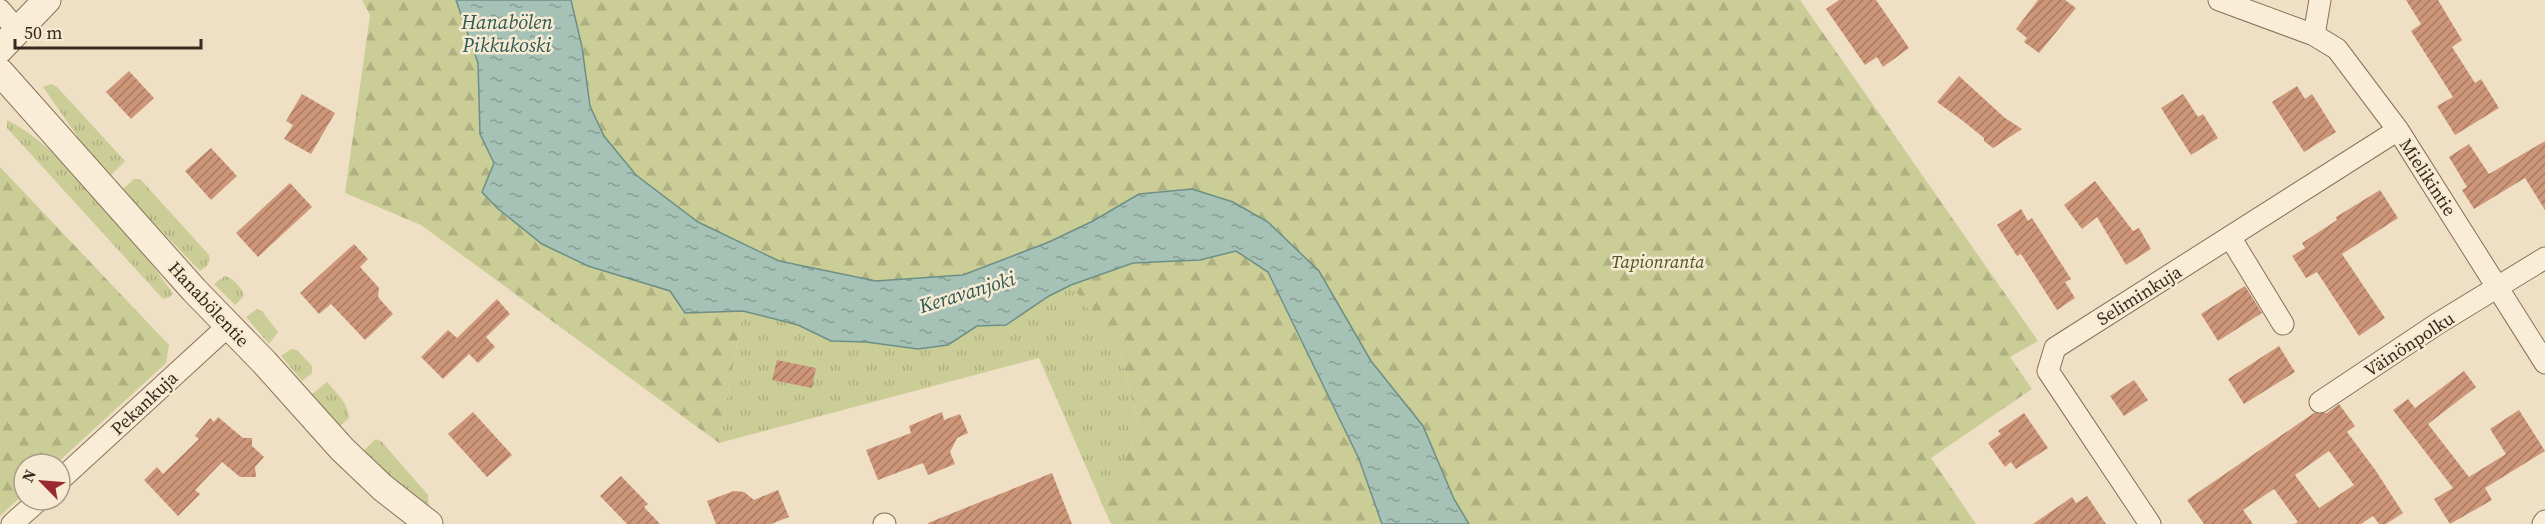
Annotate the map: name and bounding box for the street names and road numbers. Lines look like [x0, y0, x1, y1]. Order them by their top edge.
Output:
street label: Mielikintie [2394, 133, 2462, 221]
street label: Hanabölentie [163, 256, 255, 352]
street label: Seliminkuja [2092, 259, 2187, 331]
street label: Väinönpolku [2359, 305, 2459, 383]
street label: Pekankuja [105, 365, 184, 441]

